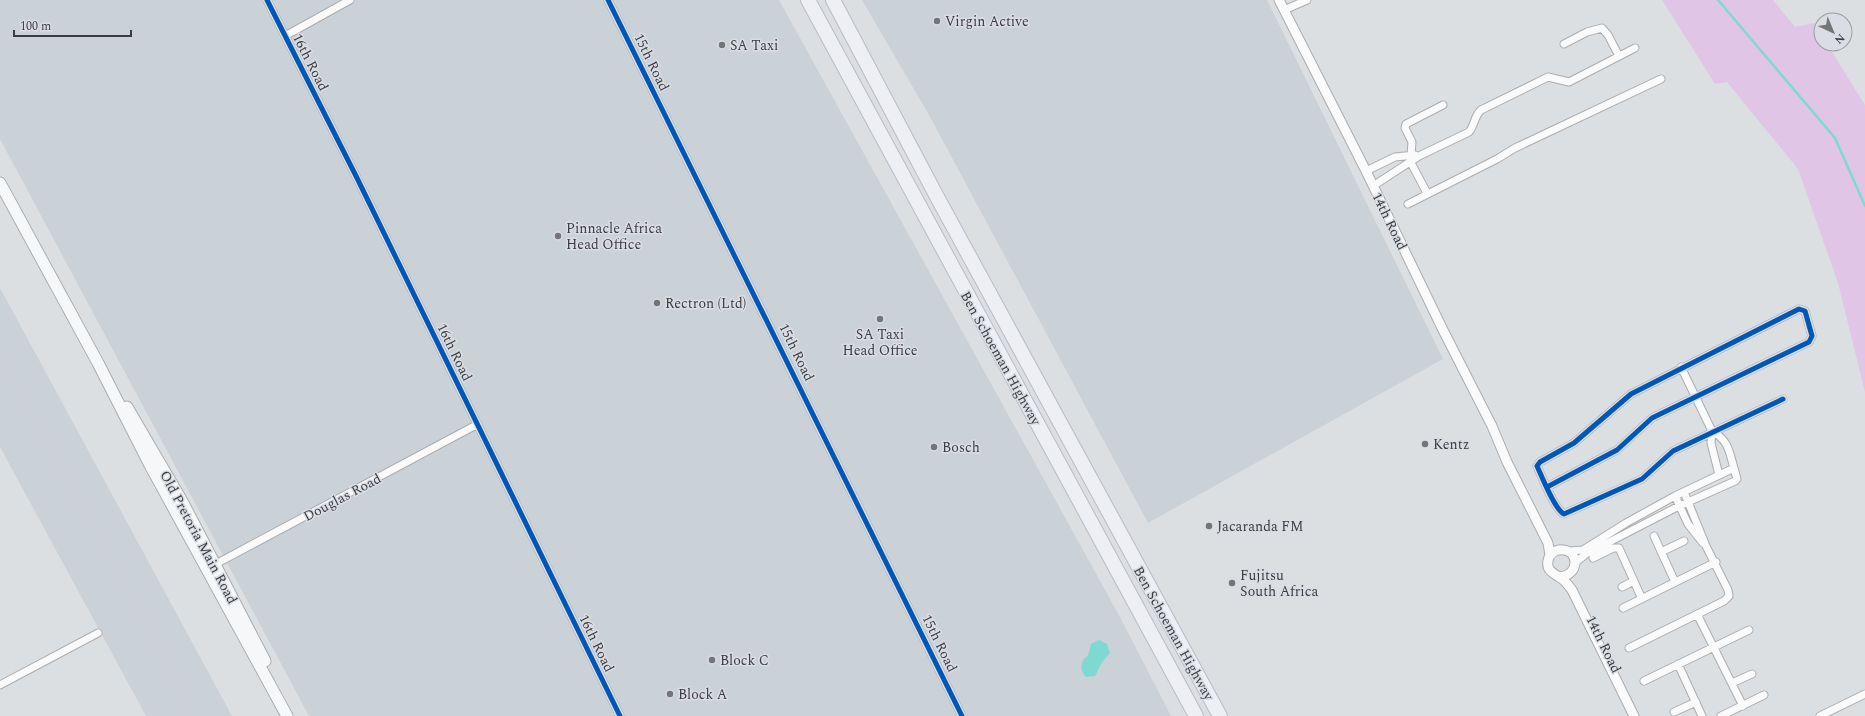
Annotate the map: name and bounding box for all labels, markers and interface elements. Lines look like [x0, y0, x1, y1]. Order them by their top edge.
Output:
place label: Virgin Active [945, 11, 1029, 32]
scale bar [14, 12, 131, 38]
north arrow [1813, 12, 1853, 52]
marker: Virgin Active [932, 16, 942, 26]
text: 100 m [20, 17, 51, 36]
street label: 16th Road [287, 30, 334, 95]
street label: 15th Road [628, 30, 675, 95]
text: N [1830, 30, 1849, 48]
place label: SA Taxi [730, 35, 778, 56]
marker: SA Taxi [717, 40, 727, 50]
street label: 14th Road [1366, 189, 1413, 254]
place label: Pinnacle Africa Head Office [566, 218, 662, 255]
marker: Pinnacle Africa Head Office [553, 231, 563, 241]
street label: Ben Schoeman Highway [955, 287, 1047, 430]
place label: Rectron (Ltd) [665, 293, 746, 314]
marker: Rectron (Ltd) [652, 298, 662, 308]
marker: SA Taxi Head Office [875, 314, 885, 324]
street label: 16th Road [431, 320, 478, 385]
street label: 15th Road [773, 320, 820, 385]
place label: SA Taxi Head Office [842, 324, 918, 361]
place label: Kentz [1433, 434, 1469, 455]
place label: Bosch [942, 437, 980, 458]
marker: Kentz [1420, 439, 1430, 449]
marker: Bosch [929, 442, 939, 452]
street label: Old Pretoria Main Road [154, 467, 243, 608]
street label: Douglas Road [299, 468, 385, 527]
place label: Jacaranda FM [1217, 516, 1303, 537]
marker: Jacaranda FM [1204, 521, 1214, 531]
street label: Ben Schoeman Highway [1128, 562, 1220, 705]
place label: Fujitsu South Africa [1240, 565, 1318, 602]
marker: Fujitsu South Africa [1227, 578, 1237, 588]
street label: 16th Road [573, 611, 620, 676]
street label: 15th Road [916, 611, 963, 676]
street label: 14th Road [1580, 612, 1627, 677]
place label: Block C [720, 650, 769, 671]
marker: Block C [707, 655, 717, 665]
place label: Block A [678, 684, 728, 705]
marker: Block A [665, 689, 675, 699]

